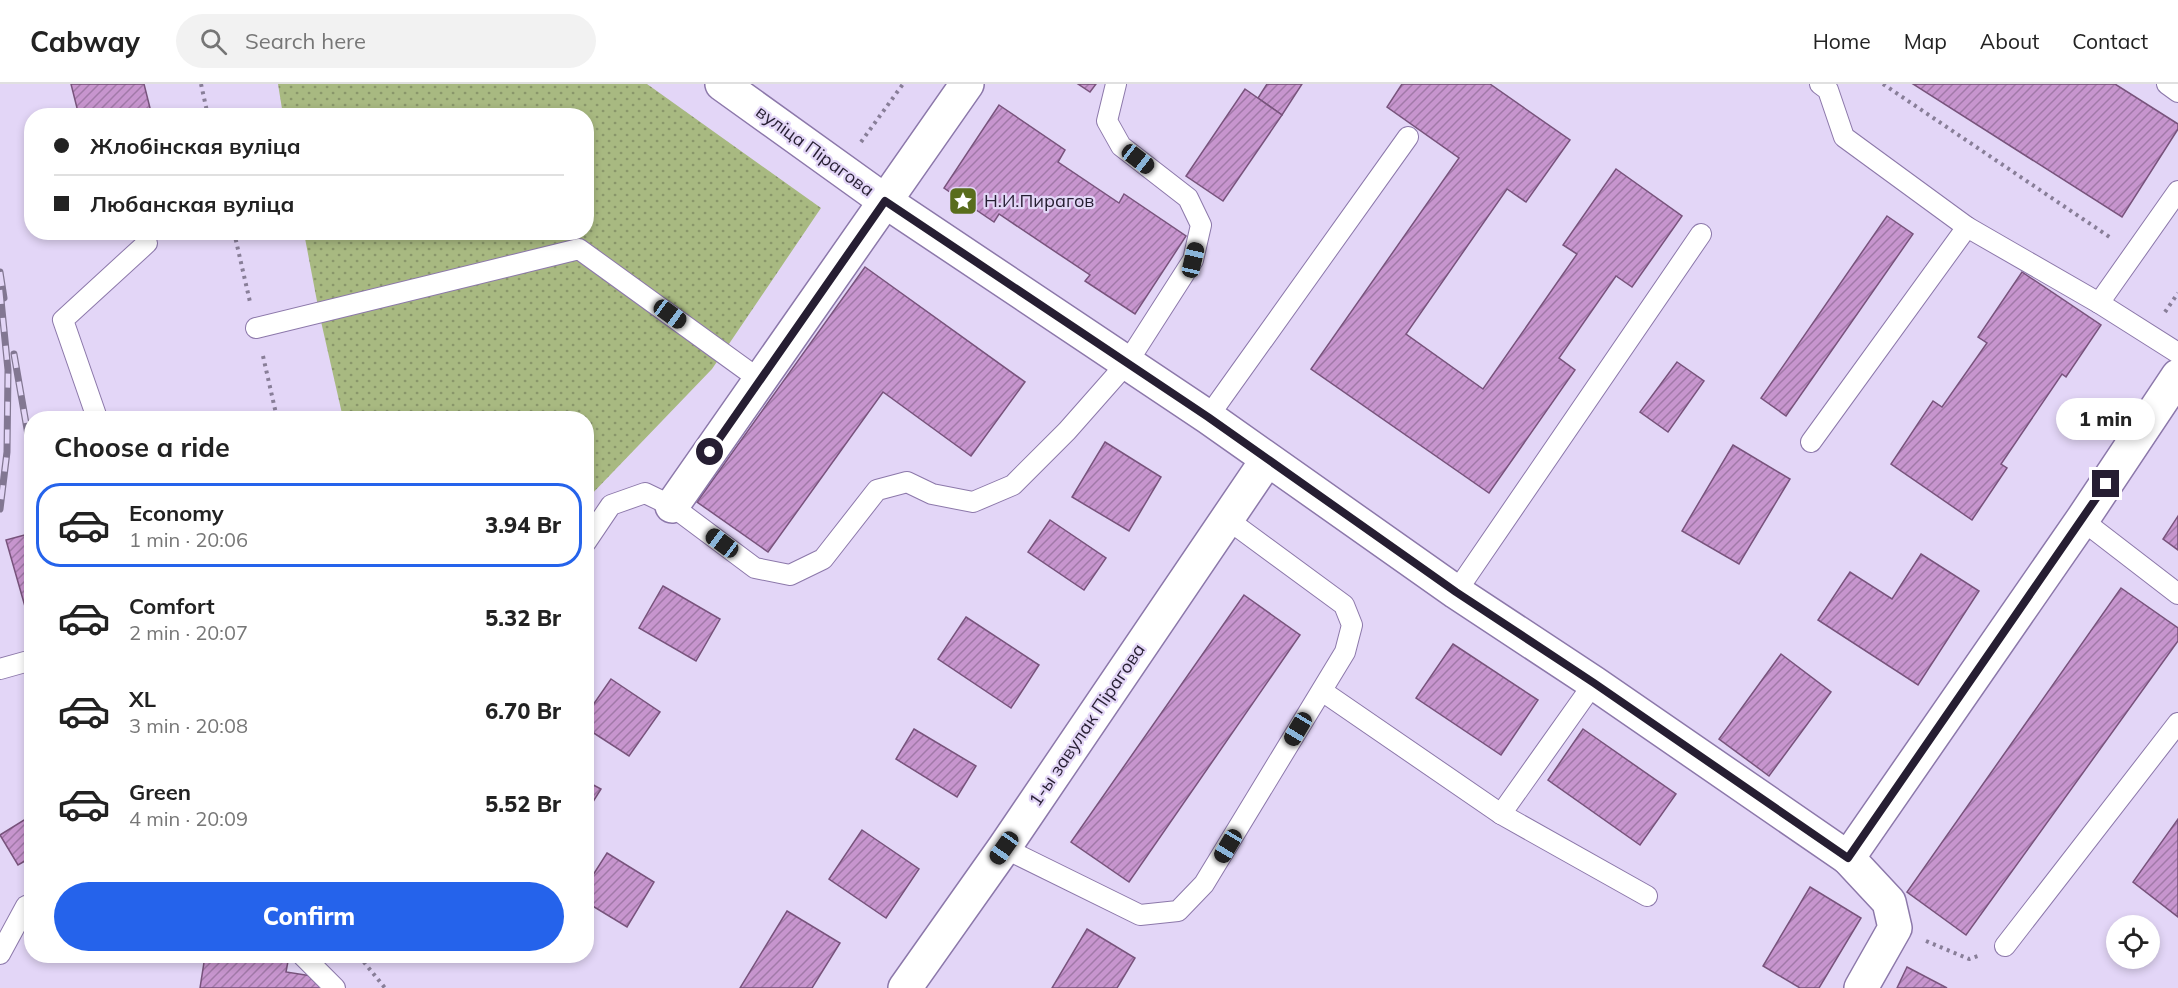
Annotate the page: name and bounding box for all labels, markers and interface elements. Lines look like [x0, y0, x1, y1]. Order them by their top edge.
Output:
search box [176, 14, 596, 68]
text: Cabway [30, 24, 140, 59]
icon: search [197, 25, 230, 58]
text: Search here [245, 27, 366, 55]
text: Home [1813, 28, 1871, 54]
text: Map [1904, 28, 1947, 54]
text: About [1980, 28, 2039, 54]
text: Contact [2072, 28, 2148, 54]
street label: вуліца Пірагова [752, 100, 879, 201]
text: Жлобінская вуліца [90, 132, 301, 160]
car [1118, 141, 1158, 177]
place icon: Н.И.Пирагов [947, 185, 979, 217]
place label: Н.И.Пирагов [984, 189, 1094, 212]
text: Любанская вуліца [90, 190, 294, 218]
car [1180, 240, 1206, 280]
car [650, 296, 690, 332]
callout: 1 min [2056, 397, 2156, 439]
text: 1 min [2079, 406, 2132, 431]
text: Choose a ride [54, 430, 230, 464]
route start [696, 438, 723, 465]
route end [2092, 470, 2119, 497]
icon: car [57, 498, 111, 552]
text: Economy [129, 499, 224, 527]
text: 3.94 Br [485, 511, 561, 539]
car [702, 525, 742, 561]
text: 1 min · 20:06 [129, 527, 248, 552]
icon: car [57, 591, 111, 645]
text: Comfort [129, 592, 215, 620]
text: 5.32 Br [485, 604, 561, 632]
text: 2 min · 20:07 [129, 620, 248, 645]
street label: 1-ы завулак Пірагова [1023, 639, 1150, 811]
icon: car [57, 684, 111, 738]
text: XL [129, 685, 156, 713]
text: 6.70 Br [485, 697, 561, 725]
car [1281, 709, 1315, 749]
text: 3 min · 20:08 [129, 713, 248, 738]
icon: car [57, 777, 111, 831]
text: Green [129, 778, 191, 806]
text: 5.52 Br [485, 790, 561, 818]
text: 4 min · 20:09 [129, 806, 248, 831]
car [1211, 826, 1245, 866]
car [986, 828, 1022, 868]
button: Confirm [54, 882, 564, 951]
map controls [2106, 915, 2160, 969]
button: locate [2106, 915, 2160, 969]

